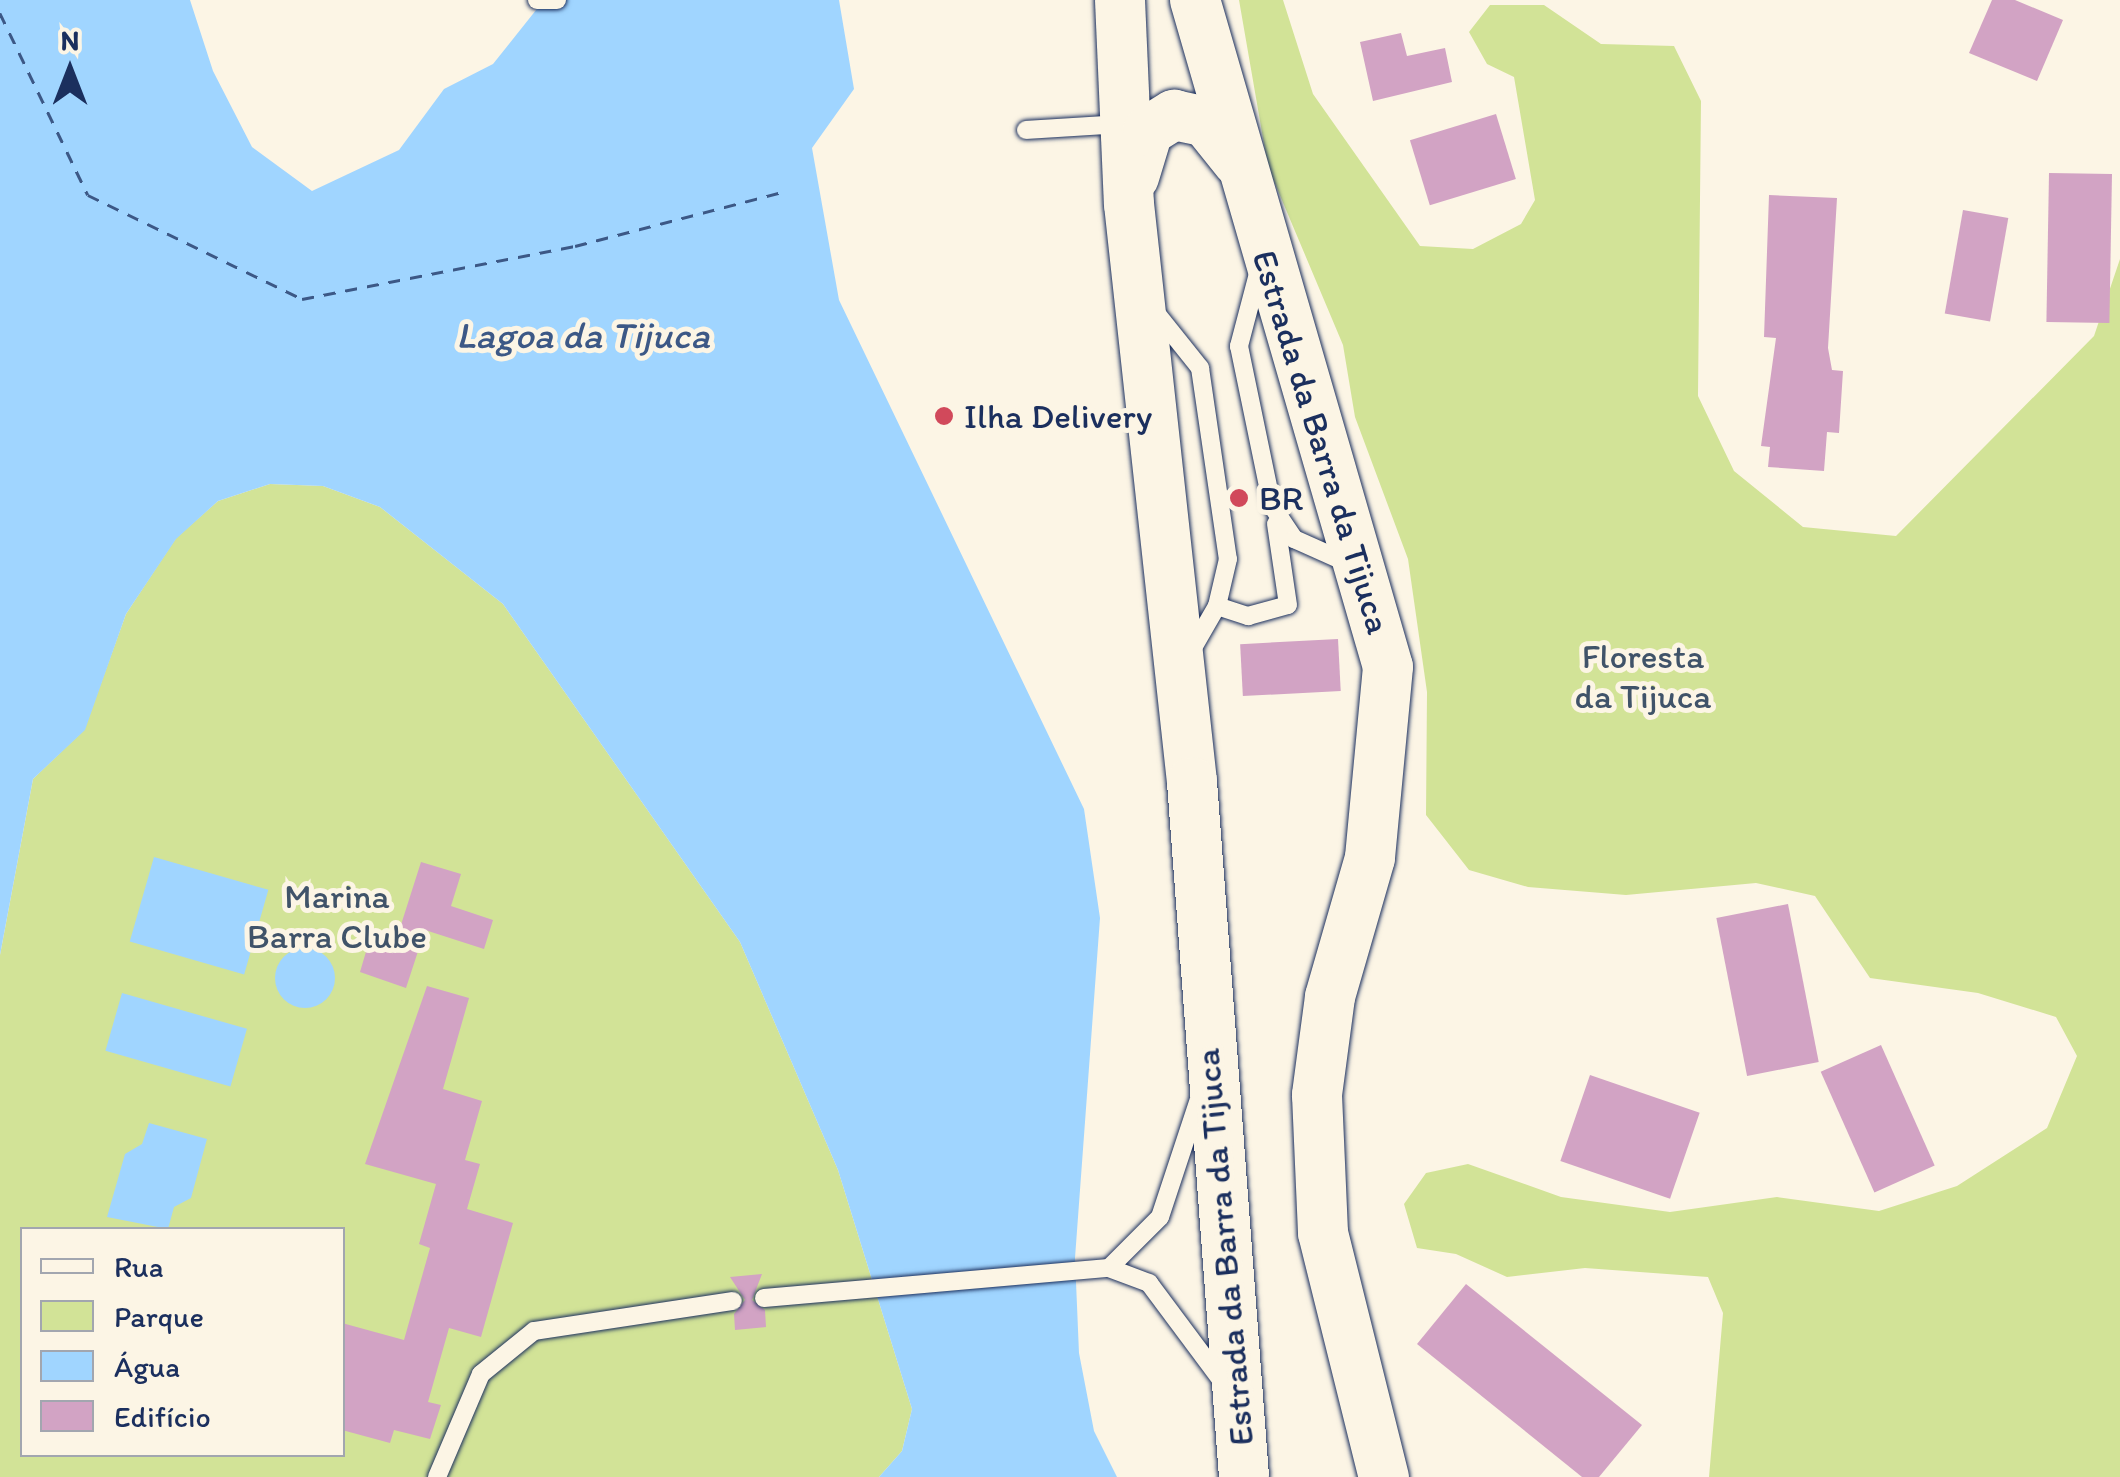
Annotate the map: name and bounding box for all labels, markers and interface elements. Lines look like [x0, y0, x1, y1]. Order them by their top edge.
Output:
north arrow [20, 20, 120, 120]
text: N [61, 23, 79, 57]
street label: Estrada da Barra da Tijuca [1244, 245, 1400, 639]
water label: Lagoa da Tijuca [456, 313, 710, 359]
place label: Ilha Delivery [964, 395, 1153, 437]
marker: Ilha Delivery [933, 405, 955, 427]
place label: BR [1259, 477, 1303, 519]
marker: BR [1228, 487, 1250, 509]
park label: Floresta da Tijuca [1575, 635, 1711, 717]
park label: Marina Barra Clube [247, 875, 427, 957]
street label: Estrada da Barra da Tijuca [1186, 1046, 1262, 1448]
legend [20, 1227, 345, 1457]
text: Rua [114, 1248, 163, 1285]
text: Parque [114, 1298, 204, 1335]
text: Água [114, 1348, 180, 1385]
text: Edifício [114, 1398, 211, 1435]

